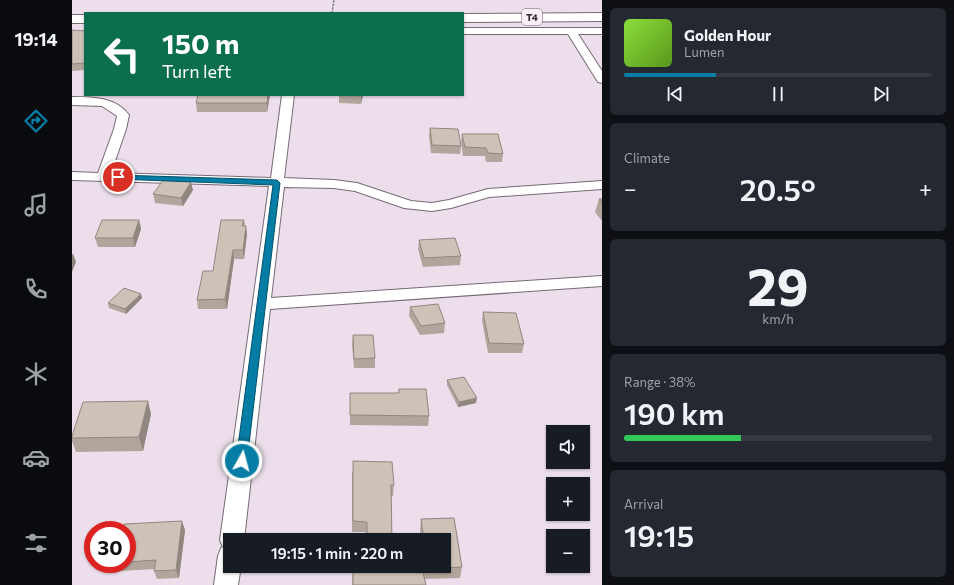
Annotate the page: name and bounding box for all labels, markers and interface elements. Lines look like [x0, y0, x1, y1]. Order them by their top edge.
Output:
road number: T4 [522, 9, 542, 25]
text: 150 m [162, 26, 239, 60]
text: Golden Hour [684, 26, 771, 44]
text: 19:14 [14, 28, 58, 50]
icon: left [96, 28, 148, 80]
text: Lumen [684, 44, 724, 60]
text: Turn left [162, 60, 231, 82]
icon: previous [664, 83, 686, 105]
icon: pause [767, 83, 789, 105]
icon: next [870, 83, 892, 105]
icon: directions [22, 107, 50, 135]
text: Climate [624, 150, 670, 166]
pin [101, 160, 135, 194]
icon: arrive [107, 166, 129, 188]
text: 20.5° [740, 170, 816, 207]
text: − [624, 175, 637, 202]
text: + [919, 175, 932, 202]
icon: music [22, 191, 50, 219]
text: 29 [747, 253, 809, 317]
icon: phone [22, 275, 50, 303]
text: km/h [762, 311, 794, 327]
icon: climate [22, 360, 50, 388]
text: Range · 38% [624, 374, 696, 390]
text: 190 km [624, 394, 724, 431]
map controls [546, 425, 590, 573]
button: sound [546, 425, 590, 469]
position arrow [221, 440, 263, 482]
icon: car [22, 444, 50, 472]
button: + [546, 477, 590, 521]
text: Arrival [624, 496, 663, 512]
text: 19:15 [624, 516, 694, 553]
speed limit sign: 30 [84, 521, 136, 573]
icon: filters [22, 529, 50, 557]
button: − [546, 529, 590, 573]
text: 19:15 · 1 min · 220 m [271, 544, 403, 562]

